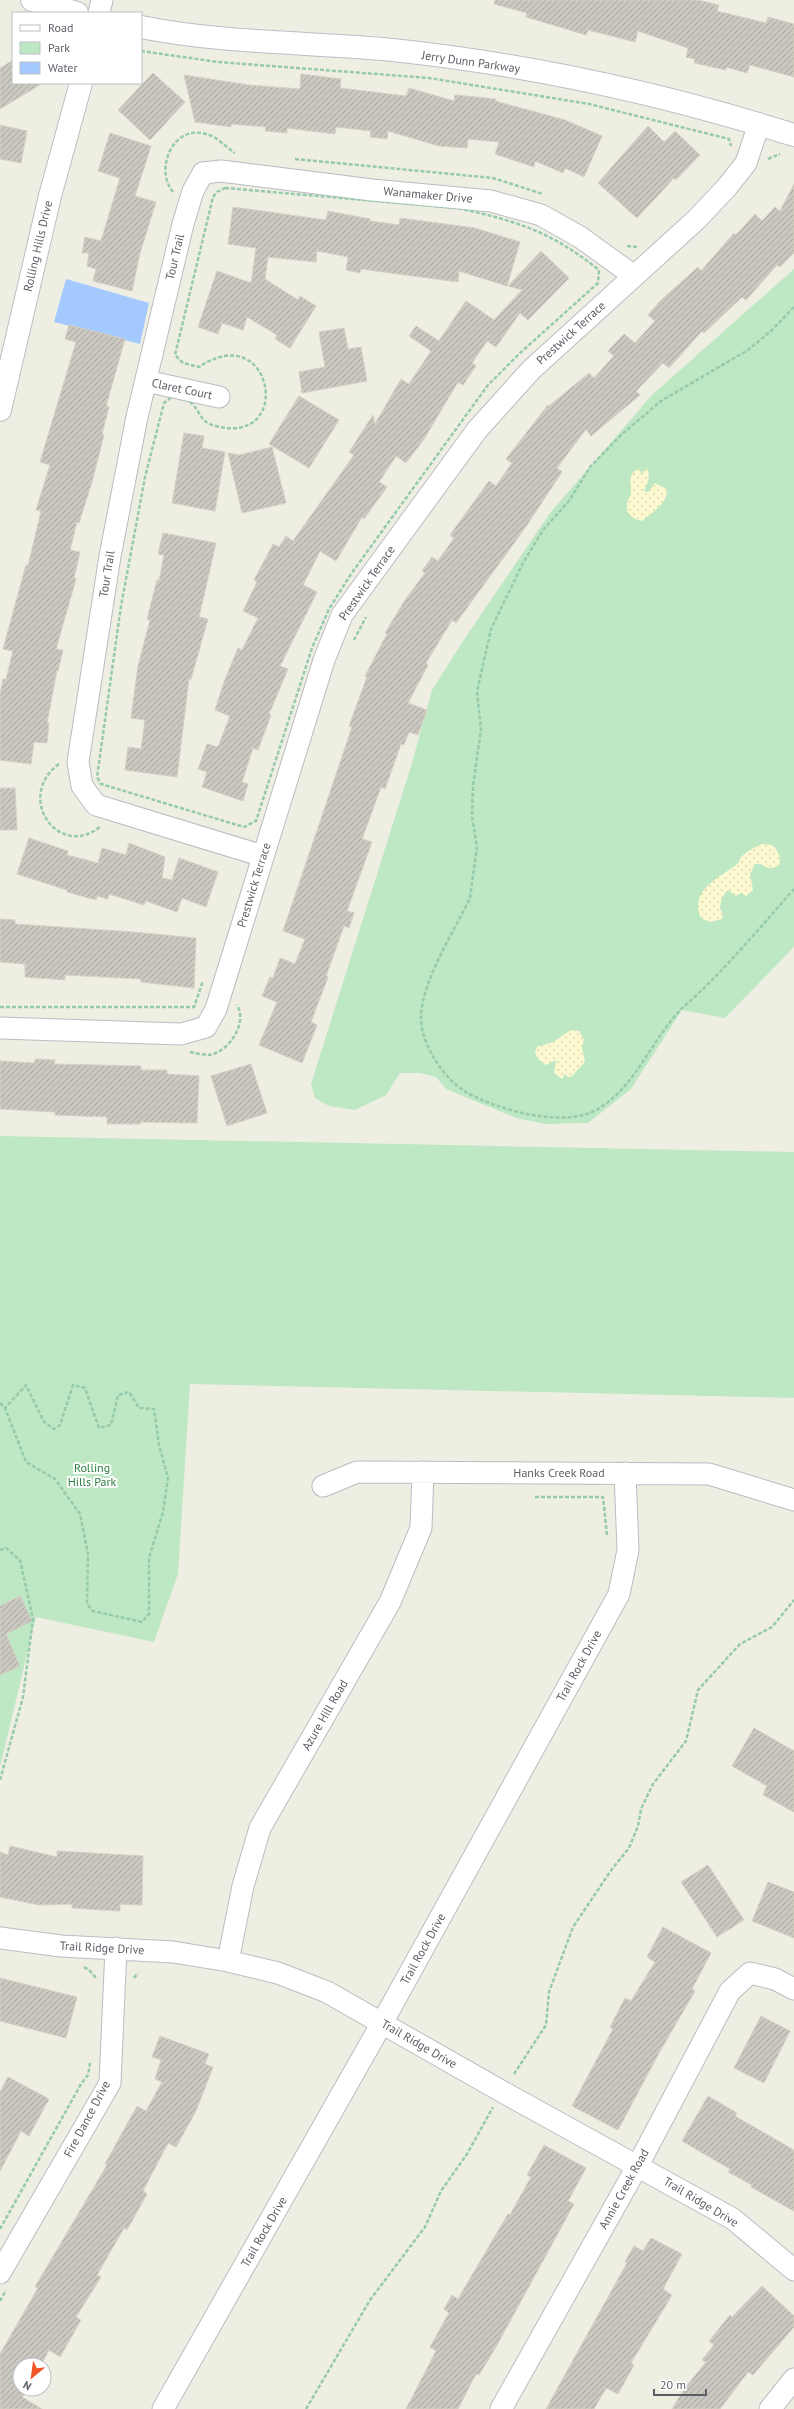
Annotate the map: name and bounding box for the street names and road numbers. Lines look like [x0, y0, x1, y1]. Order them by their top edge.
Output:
street label: Jerry Dunn Parkway [420, 47, 522, 76]
street label: Wanamaker Drive [383, 183, 473, 206]
street label: Rolling Hills Drive [20, 199, 55, 293]
street label: Tour Trail [162, 232, 187, 282]
street label: Prestwick Terrace [533, 298, 608, 368]
street label: Claret Court [150, 375, 214, 402]
street label: Prestwick Terrace [335, 542, 398, 623]
street label: Tour Trail [95, 549, 118, 598]
street label: Prestwick Terrace [234, 841, 274, 929]
street label: Hanks Creek Road [513, 1465, 605, 1480]
street label: Trail Rock Drive [553, 1627, 604, 1704]
street label: Azure Hill Road [298, 1677, 351, 1753]
street label: Trail Rock Drive [397, 1910, 448, 1987]
street label: Trail Ridge Drive [59, 1938, 145, 1957]
street label: Trail Ridge Drive [379, 2016, 460, 2071]
street label: Fire Dance Drive [60, 2078, 113, 2160]
street label: Annie Creek Road [595, 2146, 652, 2232]
street label: Trail Ridge Drive [661, 2173, 741, 2230]
street label: Trail Rock Drive [237, 2194, 290, 2270]

